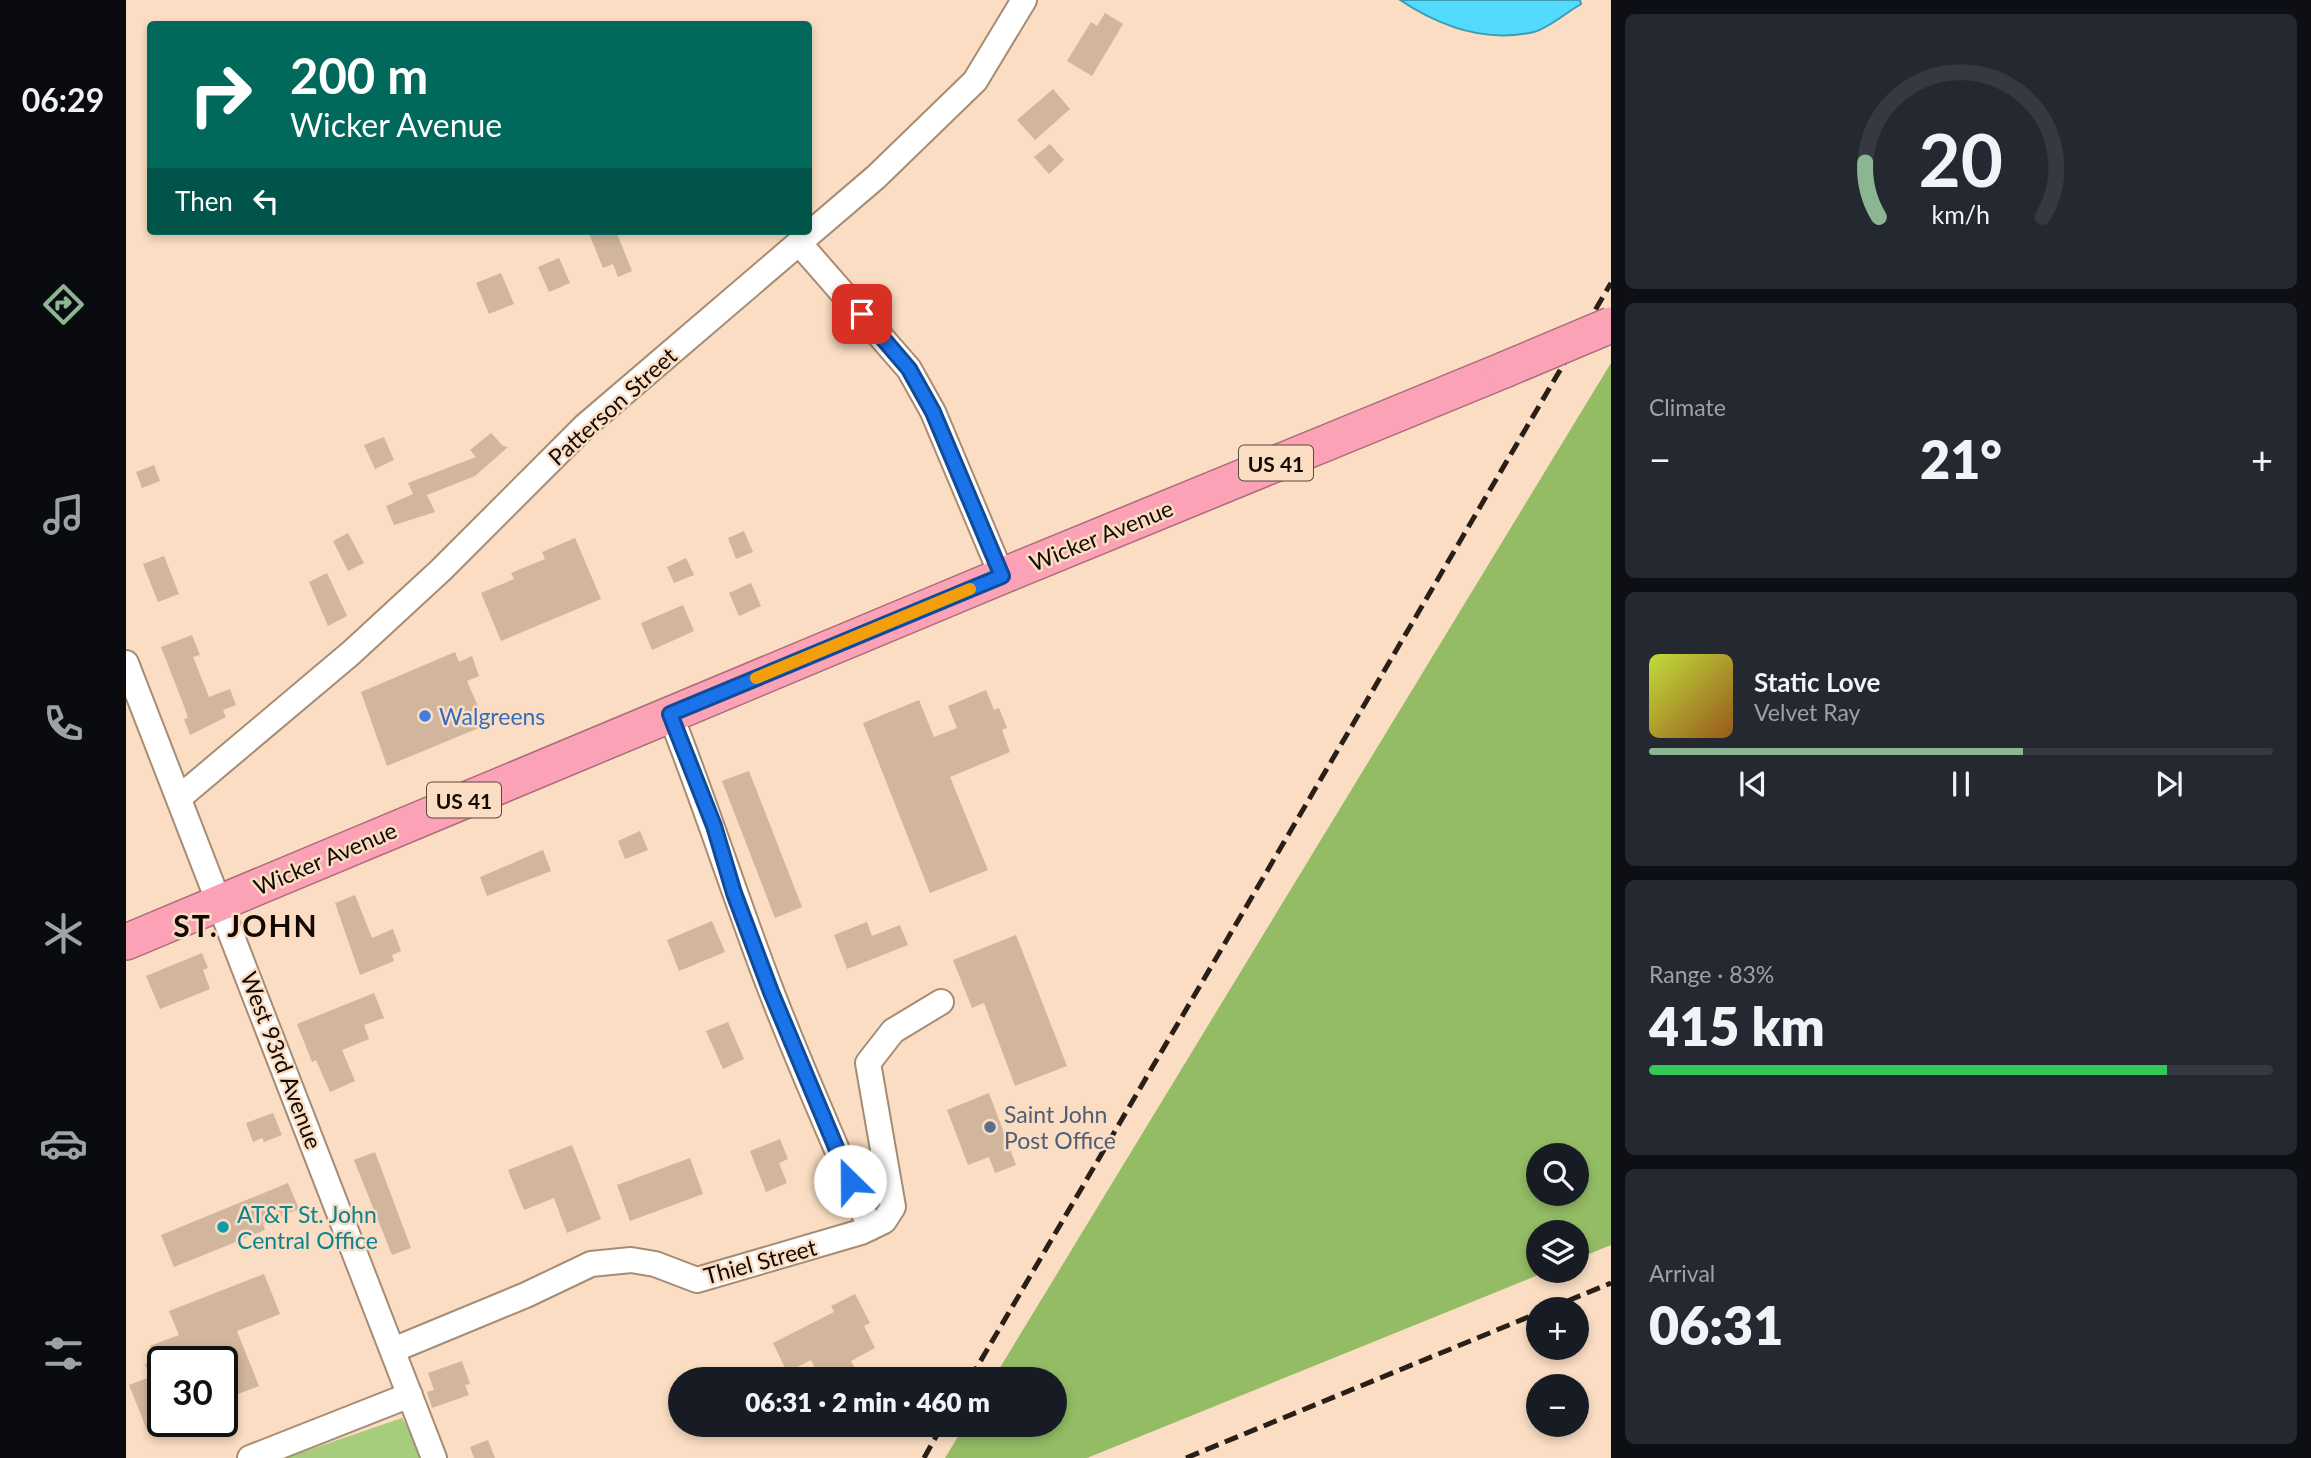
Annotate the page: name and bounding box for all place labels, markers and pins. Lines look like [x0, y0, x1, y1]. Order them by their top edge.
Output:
pin [832, 284, 892, 344]
place label: Walgreens [439, 702, 545, 730]
marker: Walgreens [417, 708, 433, 724]
place label: Saint John Post Office [1004, 1100, 1116, 1154]
marker: Saint John Post Office [982, 1119, 998, 1135]
place label: AT&T St. John Central Office [237, 1200, 378, 1254]
marker: AT&T St. John Central Office [215, 1219, 231, 1235]

